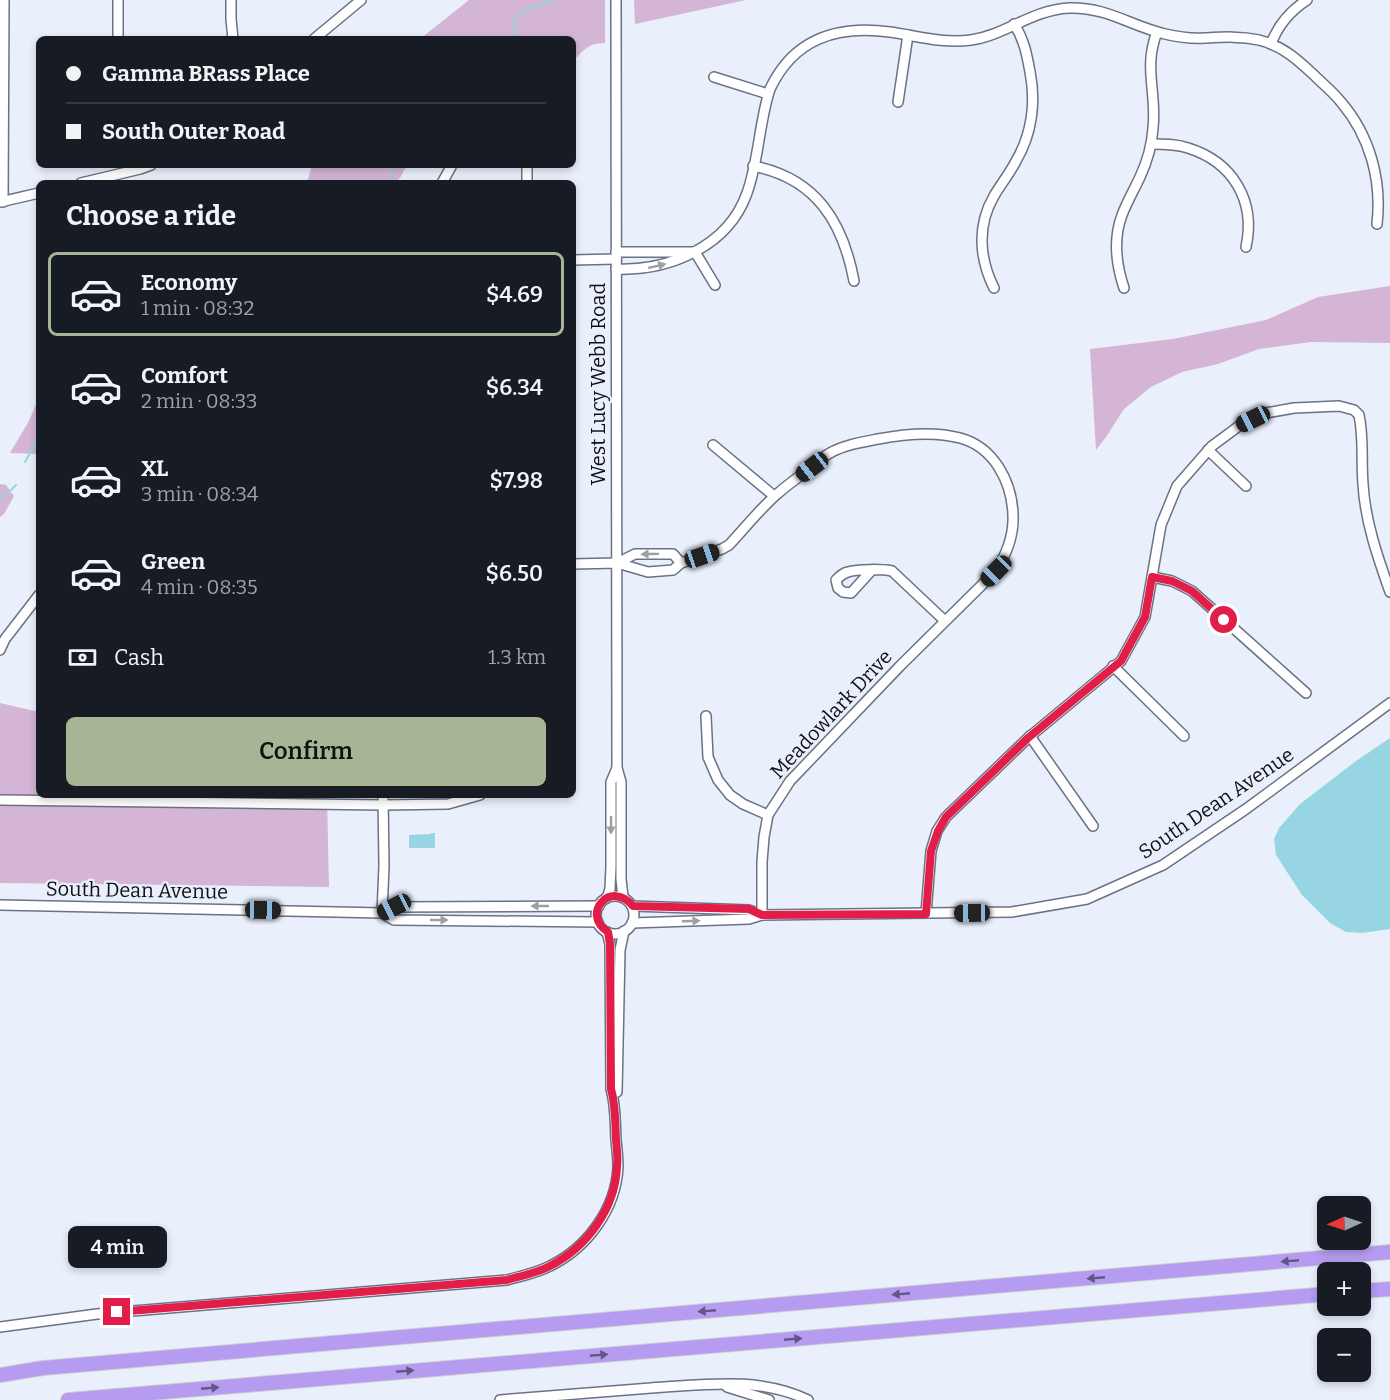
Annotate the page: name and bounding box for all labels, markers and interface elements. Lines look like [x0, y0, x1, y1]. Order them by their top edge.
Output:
text: Gamma BRass Place [102, 60, 310, 87]
text: South Outer Road [102, 118, 285, 145]
text: Choose a ride [66, 200, 236, 232]
one-way arrow [647, 260, 666, 270]
icon: car [69, 267, 123, 321]
text: Economy [141, 269, 237, 296]
text: $4.69 [486, 281, 543, 308]
street label: West Lucy Webb Road [586, 283, 610, 485]
text: 1 min · 08:32 [141, 296, 254, 320]
icon: car [69, 360, 123, 414]
text: Comfort [141, 362, 228, 389]
text: $6.34 [486, 374, 543, 401]
text: 2 min · 08:33 [141, 389, 257, 413]
car [1233, 403, 1273, 435]
car [792, 449, 832, 485]
icon: car [69, 453, 123, 507]
text: XL [141, 455, 168, 482]
text: $7.98 [490, 467, 543, 494]
text: 3 min · 08:34 [141, 482, 258, 506]
car [682, 542, 722, 570]
icon: car [69, 546, 123, 600]
text: Green [141, 548, 205, 575]
one-way arrow [641, 549, 660, 559]
car [977, 552, 1015, 590]
text: $6.50 [486, 560, 543, 587]
text: 4 min · 08:35 [141, 575, 258, 599]
route start [1210, 606, 1237, 633]
icon: cash [66, 641, 99, 674]
text: Cash [114, 644, 164, 671]
street label: Meadowlark Drive [765, 644, 897, 784]
text: 1.3 km [488, 645, 546, 669]
button: Confirm [66, 717, 546, 786]
street label: South Dean Avenue [1134, 742, 1298, 864]
one-way arrow [606, 816, 616, 835]
street label: South Dean Avenue [46, 876, 228, 904]
car [374, 891, 414, 923]
car [245, 901, 281, 919]
one-way arrow [531, 901, 550, 911]
car [954, 904, 990, 922]
one-way arrow [429, 915, 448, 925]
one-way arrow [681, 916, 700, 926]
north arrow [1317, 1196, 1371, 1250]
map controls [1317, 1196, 1371, 1382]
callout: 4 min [68, 1225, 166, 1267]
text: 4 min [91, 1235, 144, 1259]
one-way arrow [1280, 1256, 1299, 1266]
button: + [1317, 1262, 1371, 1316]
one-way arrow [1086, 1273, 1105, 1282]
one-way arrow [892, 1289, 911, 1299]
route end [103, 1298, 130, 1325]
one-way arrow [697, 1306, 716, 1316]
button: − [1317, 1328, 1371, 1382]
one-way arrow [784, 1334, 803, 1344]
one-way arrow [589, 1350, 608, 1360]
one-way arrow [395, 1367, 414, 1376]
one-way arrow [201, 1383, 220, 1393]

